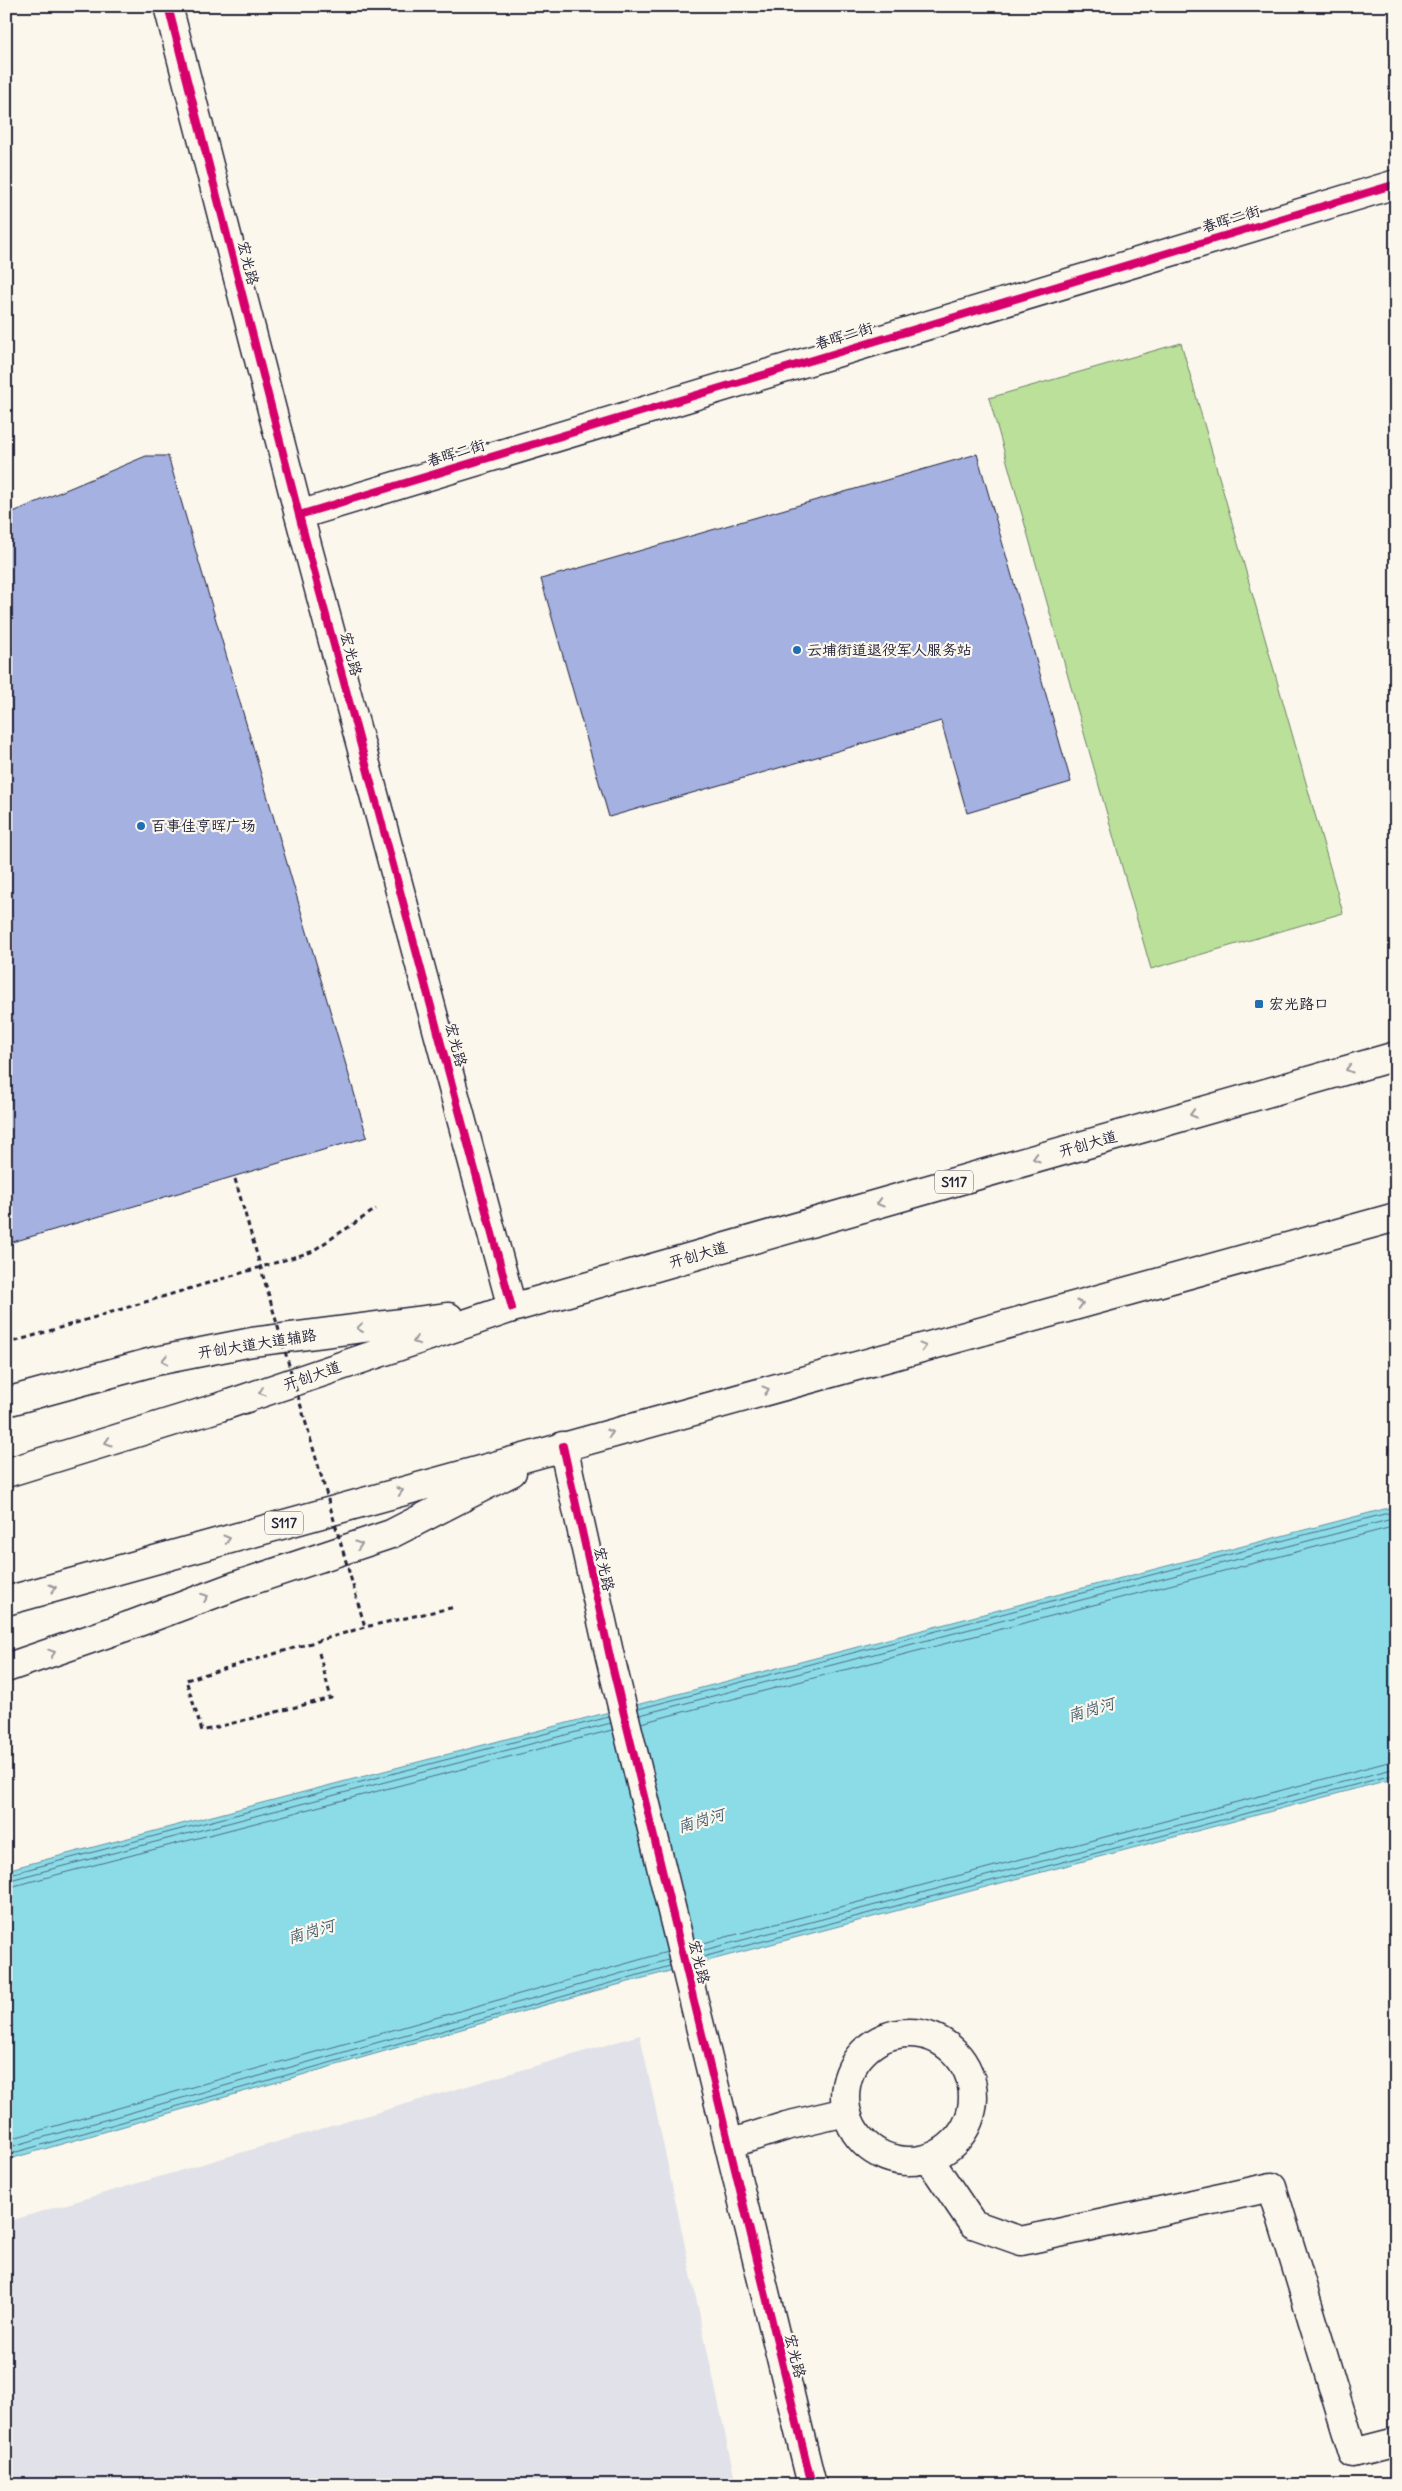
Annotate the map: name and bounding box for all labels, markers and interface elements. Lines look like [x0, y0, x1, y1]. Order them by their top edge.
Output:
street label: 春晖二街 [1199, 201, 1262, 236]
street label: 宏光路 [234, 239, 263, 287]
street label: 春晖二街 [812, 318, 875, 353]
street label: 春晖二街 [424, 435, 487, 470]
street label: 宏光路 [336, 630, 366, 678]
place label: 云埔街道退役军人服务站 [807, 640, 972, 659]
marker: 云埔街道退役军人服务站 [791, 644, 803, 656]
place label: 百事佳亨晖广场 [151, 816, 256, 835]
marker: 百事佳亨晖广场 [135, 820, 147, 832]
place label: 宏光路口 [1269, 994, 1329, 1013]
marker: 宏光路口 [1253, 998, 1265, 1010]
street label: 宏光路 [441, 1021, 471, 1069]
one-way arrow [1345, 1064, 1353, 1074]
one-way arrow [1189, 1108, 1197, 1118]
street label: 开创大道 [1056, 1126, 1119, 1161]
one-way arrow [1033, 1153, 1041, 1163]
road number: S117 [935, 1170, 973, 1194]
one-way arrow [877, 1198, 885, 1208]
street label: 开创大道 [666, 1237, 729, 1272]
one-way arrow [1075, 1299, 1083, 1309]
one-way arrow [356, 1322, 364, 1333]
street label: 开创大道大道辅路 [196, 1325, 318, 1362]
one-way arrow [413, 1335, 421, 1345]
one-way arrow [919, 1342, 927, 1352]
one-way arrow [161, 1354, 170, 1364]
street label: 开创大道 [280, 1357, 343, 1394]
one-way arrow [762, 1385, 771, 1396]
one-way arrow [259, 1387, 267, 1397]
one-way arrow [605, 1428, 614, 1439]
one-way arrow [104, 1436, 112, 1446]
one-way arrow [396, 1487, 404, 1497]
road number: S117 [265, 1512, 303, 1535]
one-way arrow [222, 1535, 230, 1545]
one-way arrow [354, 1541, 363, 1551]
street label: 宏光路 [590, 1545, 619, 1593]
one-way arrow [49, 1583, 57, 1593]
one-way arrow [200, 1593, 209, 1603]
one-way arrow [48, 1649, 56, 1659]
water label: 南岗河 [1065, 1692, 1120, 1725]
water label: 南岗河 [675, 1803, 730, 1836]
water label: 南岗河 [285, 1914, 340, 1947]
street label: 宏光路 [685, 1938, 714, 1986]
street label: 宏光路 [781, 2332, 810, 2380]

